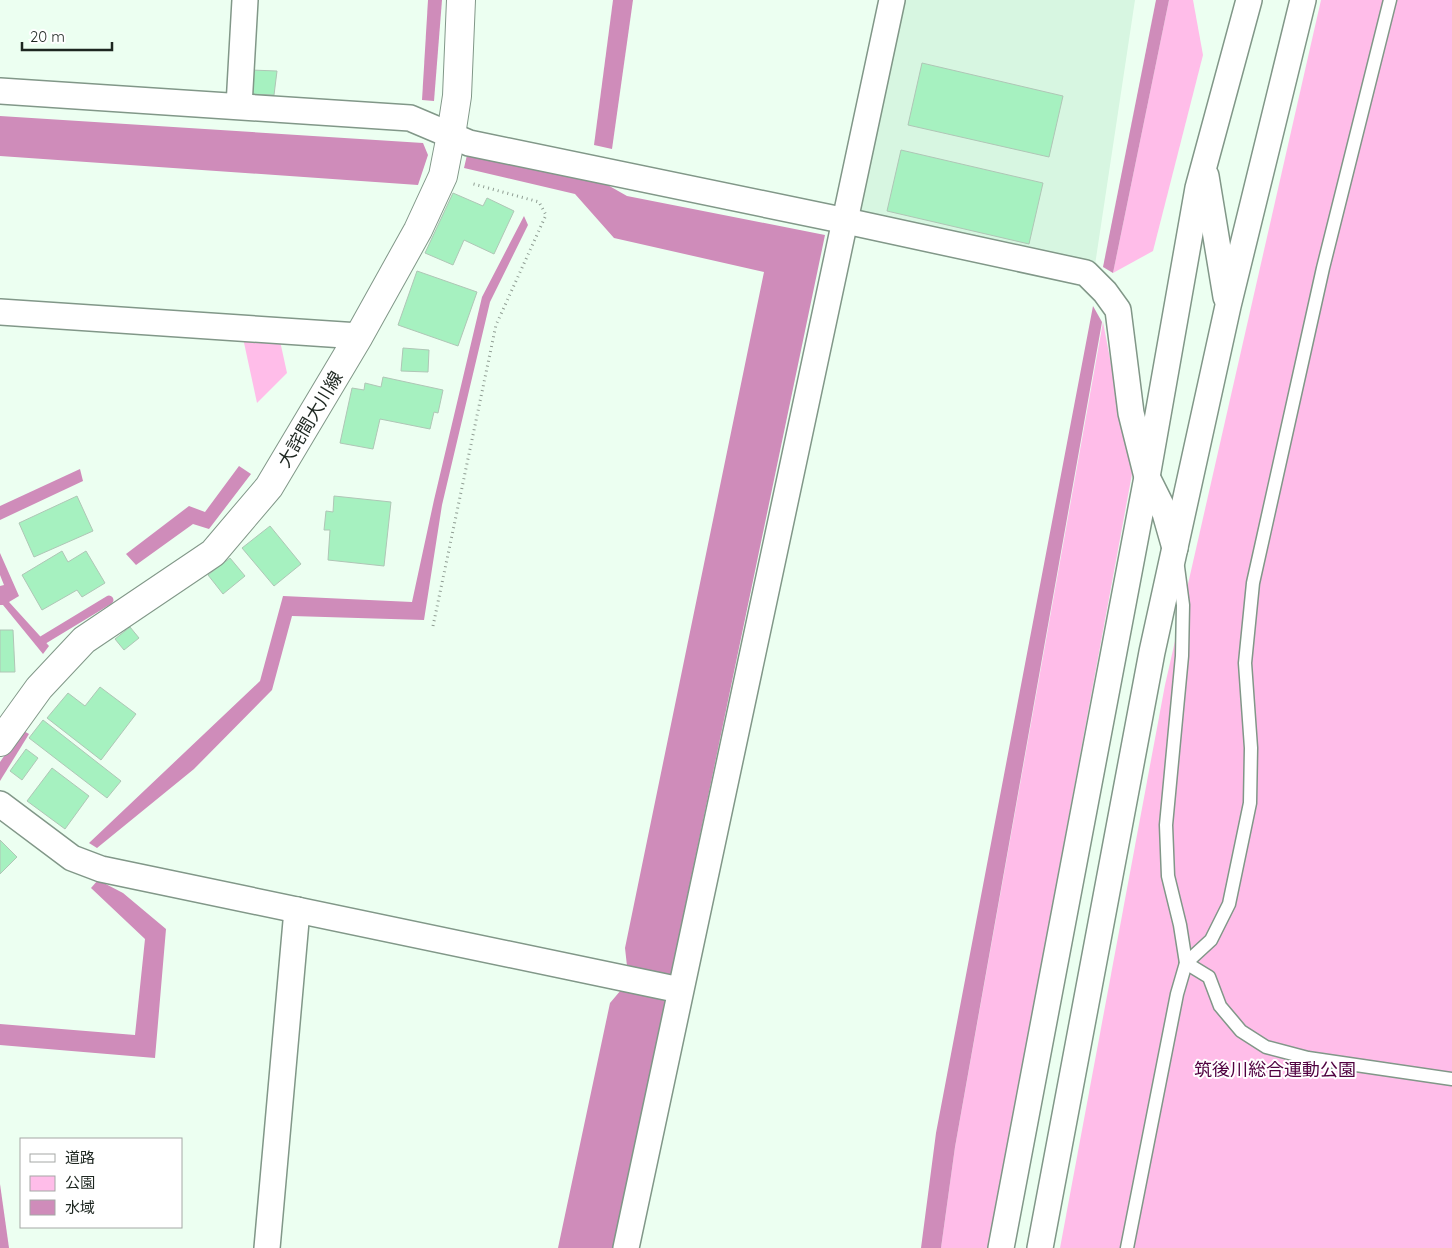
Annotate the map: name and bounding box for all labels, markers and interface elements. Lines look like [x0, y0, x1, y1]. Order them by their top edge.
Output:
scale bar [22, 20, 112, 52]
text: 20 m [30, 27, 65, 46]
street label: 大詫間大川線 [272, 367, 348, 471]
park label: 筑後川総合運動公園 [1194, 1058, 1356, 1081]
legend [20, 1138, 182, 1228]
text: 道路 [65, 1148, 95, 1167]
text: 公園 [65, 1173, 95, 1192]
text: 水域 [65, 1198, 95, 1217]

